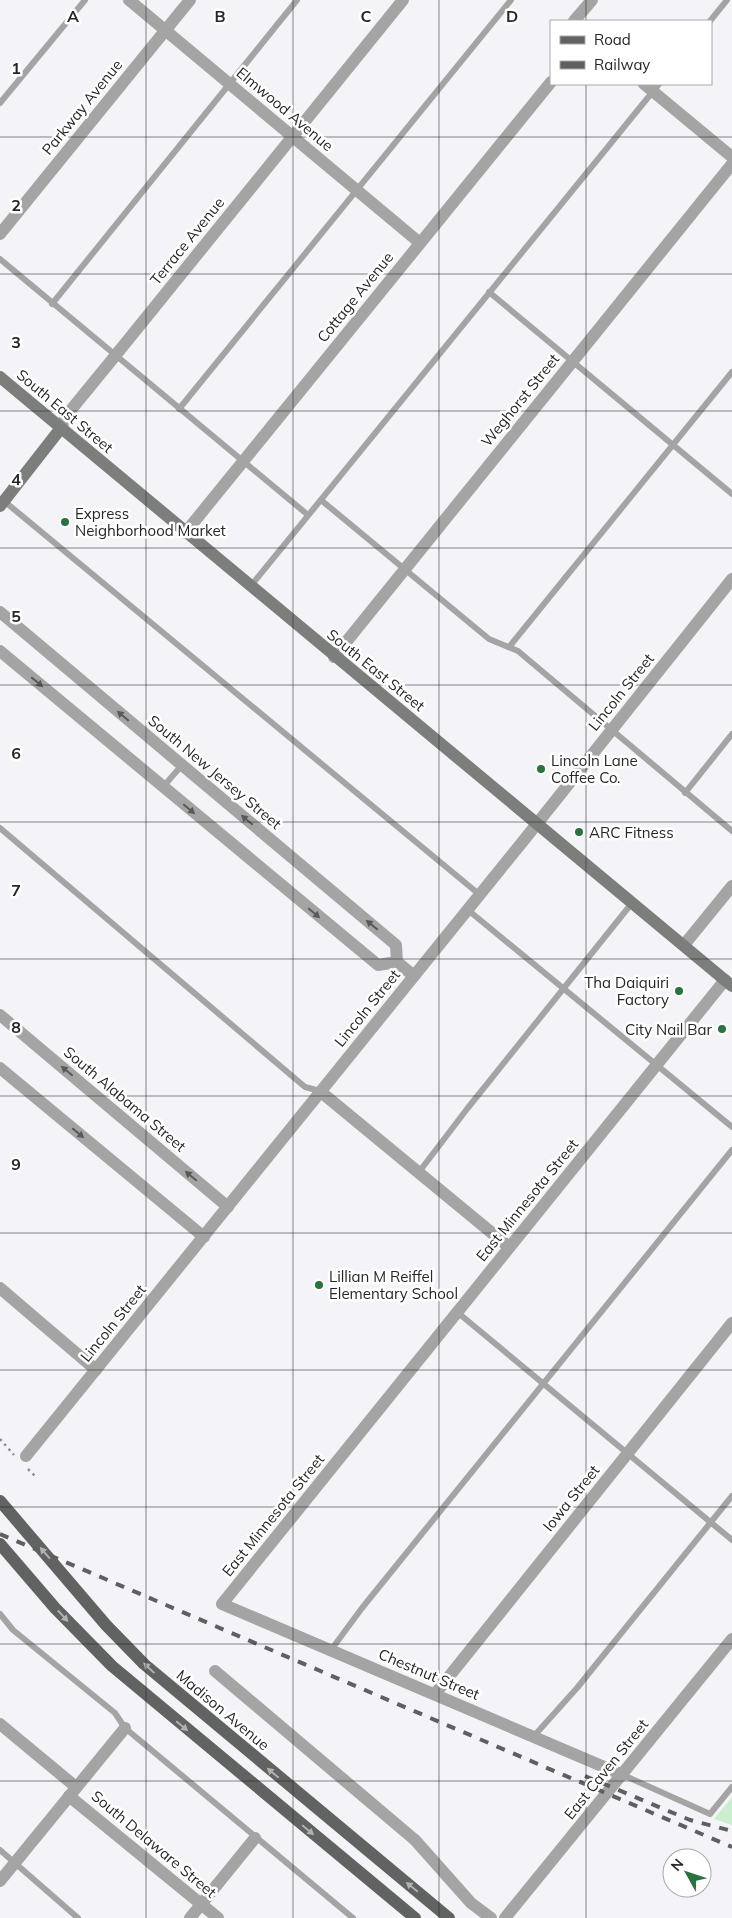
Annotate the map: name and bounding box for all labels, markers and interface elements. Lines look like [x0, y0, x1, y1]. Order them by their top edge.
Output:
text: A [67, 6, 79, 26]
text: B [214, 6, 226, 26]
text: C [361, 6, 372, 26]
text: D [506, 6, 518, 26]
legend [550, 20, 712, 85]
text: Road [594, 30, 631, 49]
street label: Parkway Avenue [38, 55, 126, 159]
text: Railway [594, 55, 650, 74]
text: 1 [11, 58, 21, 78]
street label: Elmwood Avenue [233, 63, 337, 155]
street label: Terrace Avenue [146, 193, 228, 289]
text: 2 [11, 195, 21, 215]
street label: Cottage Avenue [313, 248, 397, 346]
text: 3 [11, 332, 21, 352]
street label: Weghorst Street [477, 350, 563, 450]
street label: South East Street [13, 365, 117, 457]
text: 4 [11, 469, 21, 489]
place label: Express Neighborhood Market [75, 504, 226, 540]
marker: Express Neighborhood Market [59, 516, 71, 528]
text: 5 [11, 606, 21, 626]
street label: South East Street [323, 625, 429, 715]
street label: Lincoln Street [584, 649, 658, 735]
one-way arrow [31, 677, 44, 688]
one-way arrow [117, 710, 130, 721]
street label: South New Jersey Street [145, 711, 285, 833]
text: 6 [11, 743, 21, 763]
place label: Lincoln Lane Coffee Co. [551, 751, 638, 787]
marker: Lincoln Lane Coffee Co. [535, 763, 547, 775]
one-way arrow [183, 803, 196, 814]
one-way arrow [241, 815, 254, 826]
place label: ARC Fitness [589, 823, 674, 842]
marker: ARC Fitness [573, 826, 585, 838]
text: 7 [11, 880, 21, 900]
one-way arrow [308, 907, 321, 918]
one-way arrow [366, 920, 378, 931]
street label: Lincoln Street [330, 965, 404, 1051]
place label: Tha Daiquiri Factory [584, 973, 669, 1009]
marker: Tha Daiquiri Factory [673, 985, 685, 997]
text: 8 [11, 1017, 21, 1037]
place label: City Nail Bar [625, 1020, 713, 1039]
marker: City Nail Bar [716, 1023, 728, 1035]
street label: South Alabama Street [60, 1042, 190, 1156]
one-way arrow [61, 1066, 73, 1077]
one-way arrow [71, 1127, 84, 1138]
street label: East Minnesota Street [472, 1135, 582, 1265]
text: 9 [11, 1154, 21, 1174]
one-way arrow [185, 1170, 198, 1181]
place label: Lillian M Reiffel Elementary School [329, 1267, 458, 1303]
marker: Lillian M Reiffel Elementary School [313, 1279, 325, 1291]
street label: Lincoln Street [76, 1280, 150, 1366]
street label: East Minnesota Street [218, 1450, 328, 1580]
street label: Iowa Street [539, 1461, 603, 1535]
one-way arrow [39, 1548, 51, 1560]
one-way arrow [57, 1610, 69, 1622]
street label: Chestnut Street [376, 1644, 482, 1704]
one-way arrow [143, 1662, 155, 1674]
street label: Madison Avenue [173, 1666, 273, 1754]
street label: East Caven Street [560, 1715, 652, 1823]
one-way arrow [176, 1721, 189, 1732]
one-way arrow [266, 1767, 279, 1778]
street label: South Delaware Street [88, 1786, 220, 1902]
one-way arrow [301, 1824, 314, 1835]
north arrow [662, 1848, 712, 1898]
text: N [667, 1855, 687, 1874]
one-way arrow [405, 1882, 418, 1893]

